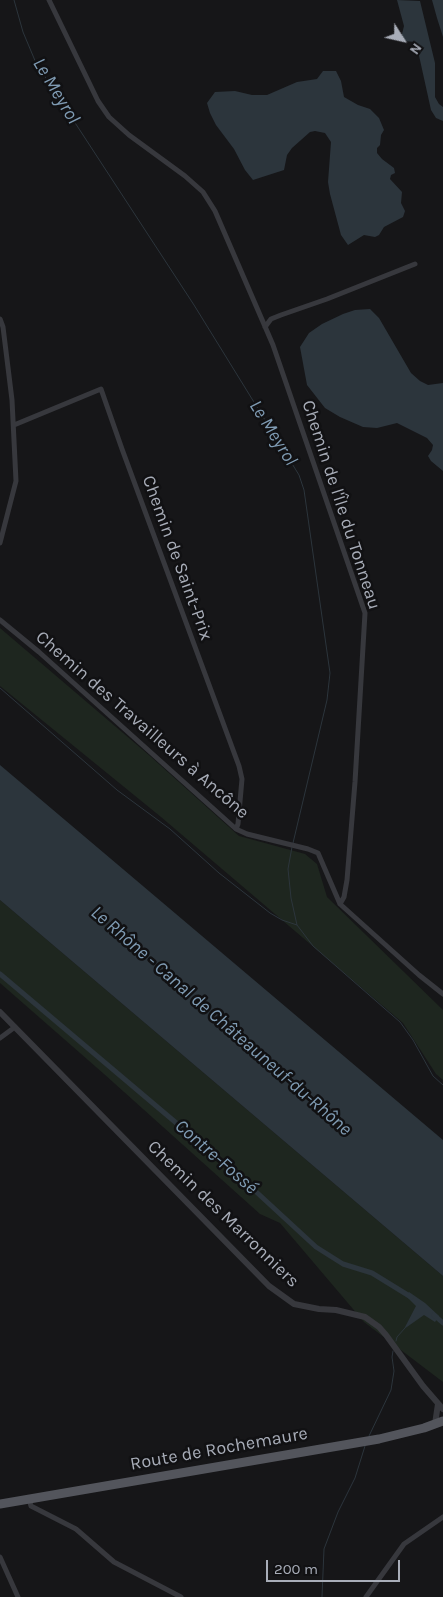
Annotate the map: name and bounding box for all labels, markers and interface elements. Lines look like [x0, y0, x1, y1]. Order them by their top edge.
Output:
north arrow [378, 15, 428, 65]
text: N [406, 40, 426, 58]
water label: Le Meyrol [27, 54, 85, 128]
water label: Le Meyrol [244, 396, 302, 470]
street label: Chemin de l'Île du Tonneau [297, 398, 385, 612]
street label: Chemin de Saint-Prix [137, 473, 217, 643]
street label: Chemin des Travailleurs à Ancône [31, 626, 253, 824]
water label: Le Rhône - Canal de Châteauneuf-du-Rhône [86, 901, 356, 1141]
water label: Contre-Fossé [170, 1115, 262, 1199]
street label: Chemin des Marronniers [143, 1136, 303, 1292]
street label: Route de Rochemaure [129, 1423, 309, 1475]
scale bar [268, 1550, 402, 1582]
text: 200 m [274, 1560, 318, 1578]

